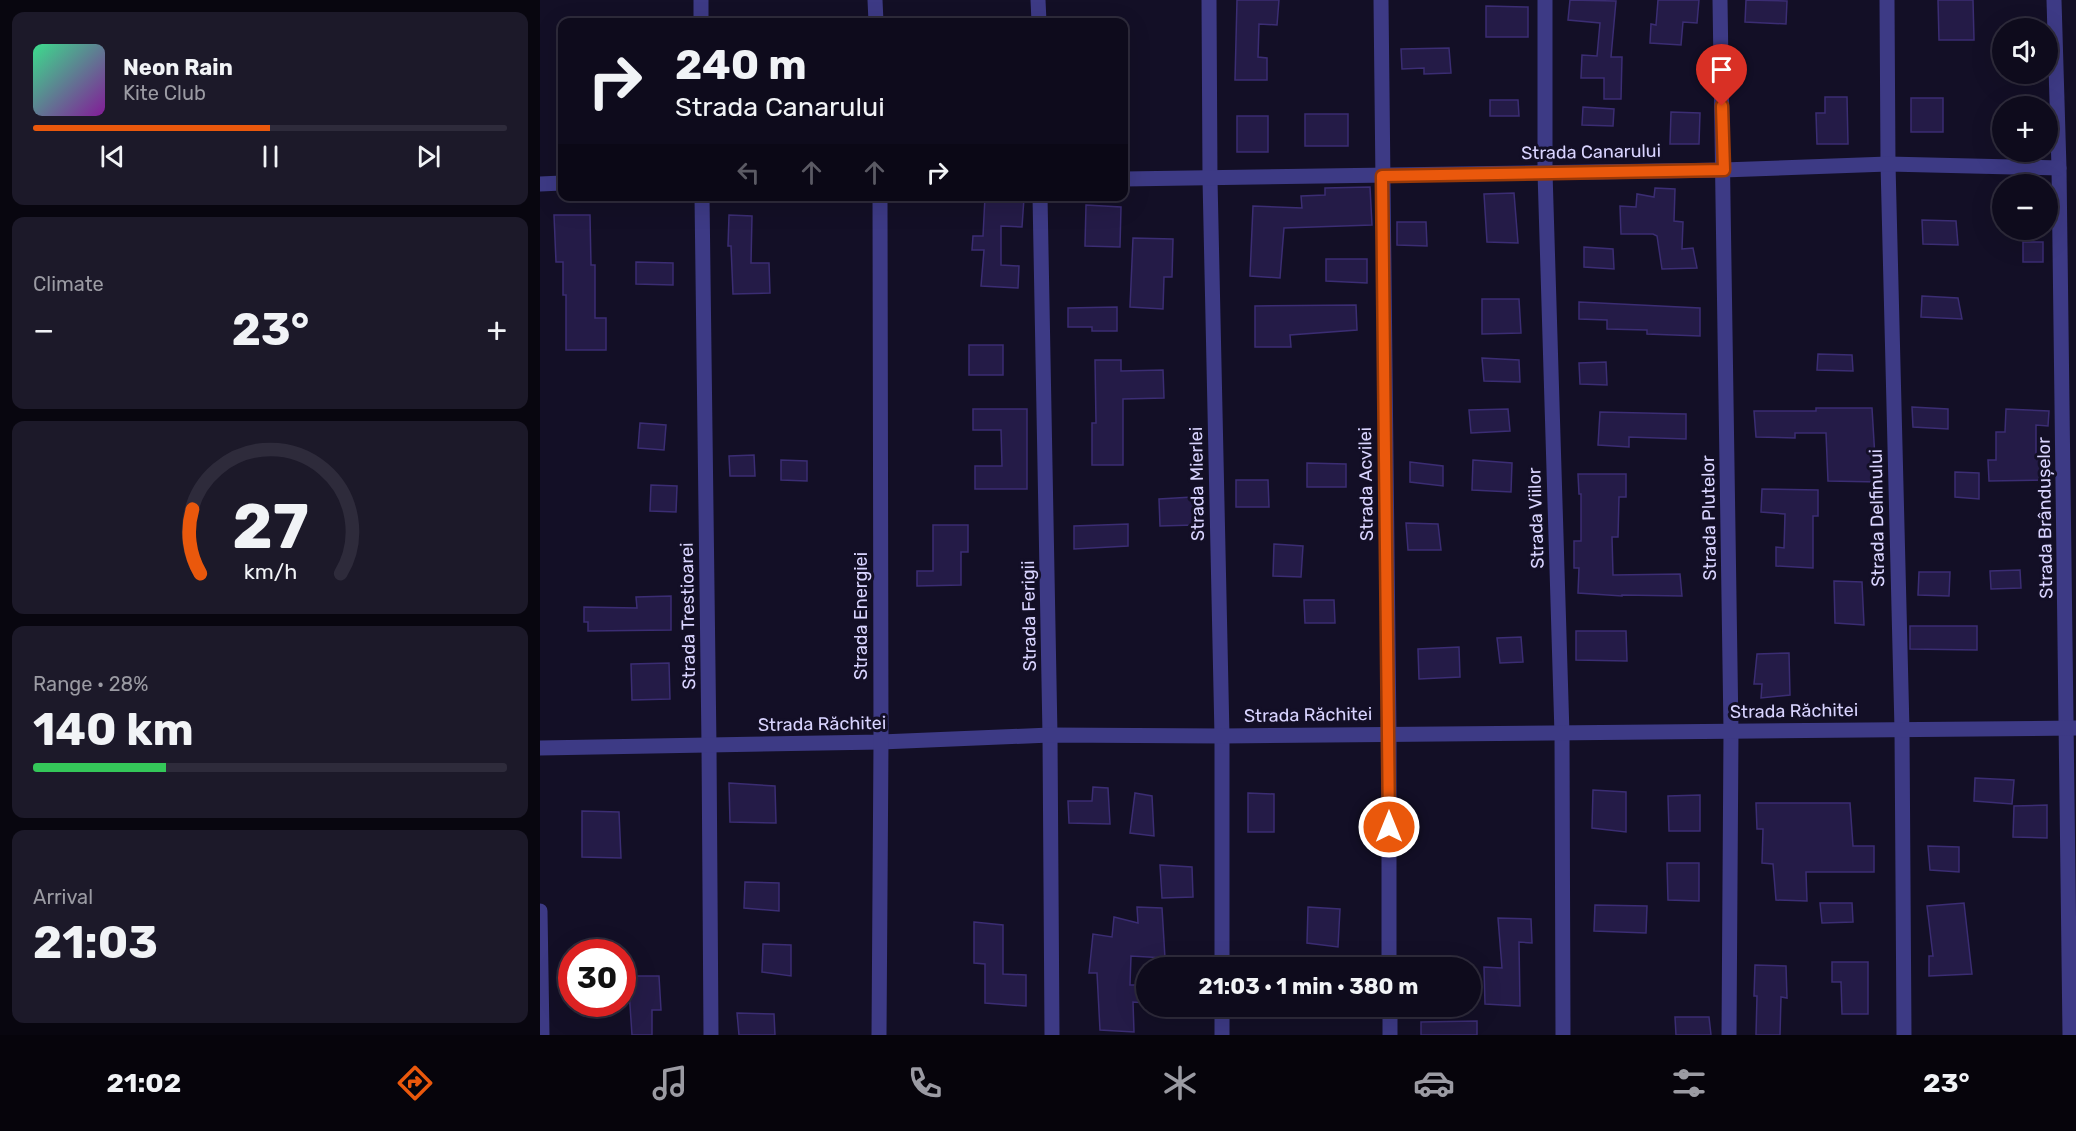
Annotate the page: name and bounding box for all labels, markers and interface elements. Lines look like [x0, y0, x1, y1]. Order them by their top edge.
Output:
map controls [1992, 18, 2058, 240]
button: sound [1992, 18, 2058, 84]
text: 240 m [675, 40, 807, 90]
icon: right [576, 42, 654, 120]
pin [1696, 44, 1747, 106]
icon: arrive [1705, 53, 1738, 86]
text: Neon Rain [123, 54, 233, 81]
text: Kite Club [123, 81, 206, 105]
text: Strada Canarului [675, 91, 885, 123]
button: + [1992, 96, 2058, 162]
icon: previous [96, 140, 129, 173]
icon: pause [254, 140, 287, 173]
icon: next [412, 140, 445, 173]
street label: Strada Canarului [1521, 140, 1661, 164]
icon: left [732, 156, 765, 189]
icon: ahead [795, 156, 828, 189]
icon: ahead [858, 156, 891, 189]
icon: right [921, 156, 954, 189]
button: − [1992, 174, 2058, 240]
text: Climate [33, 272, 104, 296]
text: 23° [232, 303, 309, 356]
text: − [33, 310, 54, 349]
text: + [486, 310, 507, 349]
street label: Strada Mierlei [1185, 427, 1209, 541]
street label: Strada Acvilei [1354, 427, 1378, 541]
street label: Strada Brândușelor [2033, 437, 2057, 599]
street label: Strada Delfinului [1865, 449, 1889, 587]
street label: Strada Plutelor [1697, 455, 1721, 581]
street label: Strada Viilor [1523, 467, 1549, 569]
text: 27 [232, 491, 308, 565]
street label: Strada Trestioarei [676, 542, 700, 690]
street label: Strada Energiei [850, 552, 872, 680]
text: km/h [243, 560, 297, 585]
street label: Strada Ferigii [1017, 560, 1041, 672]
text: Range · 28% [33, 672, 148, 696]
street label: Strada Răchitei [1730, 699, 1858, 723]
text: 140 km [33, 703, 194, 756]
street label: Strada Răchitei [1244, 703, 1372, 727]
street label: Strada Răchitei [758, 712, 886, 736]
position arrow [1357, 795, 1421, 859]
text: Arrival [33, 885, 93, 909]
text: 21:03 [33, 916, 158, 969]
speed limit sign: 30 [558, 939, 636, 1017]
text: 21:03 · 1 min · 380 m [1199, 973, 1418, 1000]
icon: directions [394, 1062, 436, 1104]
icon: music [649, 1062, 691, 1104]
icon: phone [904, 1062, 946, 1104]
icon: climate [1159, 1062, 1201, 1104]
icon: car [1413, 1062, 1455, 1104]
icon: filters [1668, 1062, 1710, 1104]
text: 21:02 [106, 1067, 181, 1099]
text: 23° [1923, 1067, 1970, 1099]

